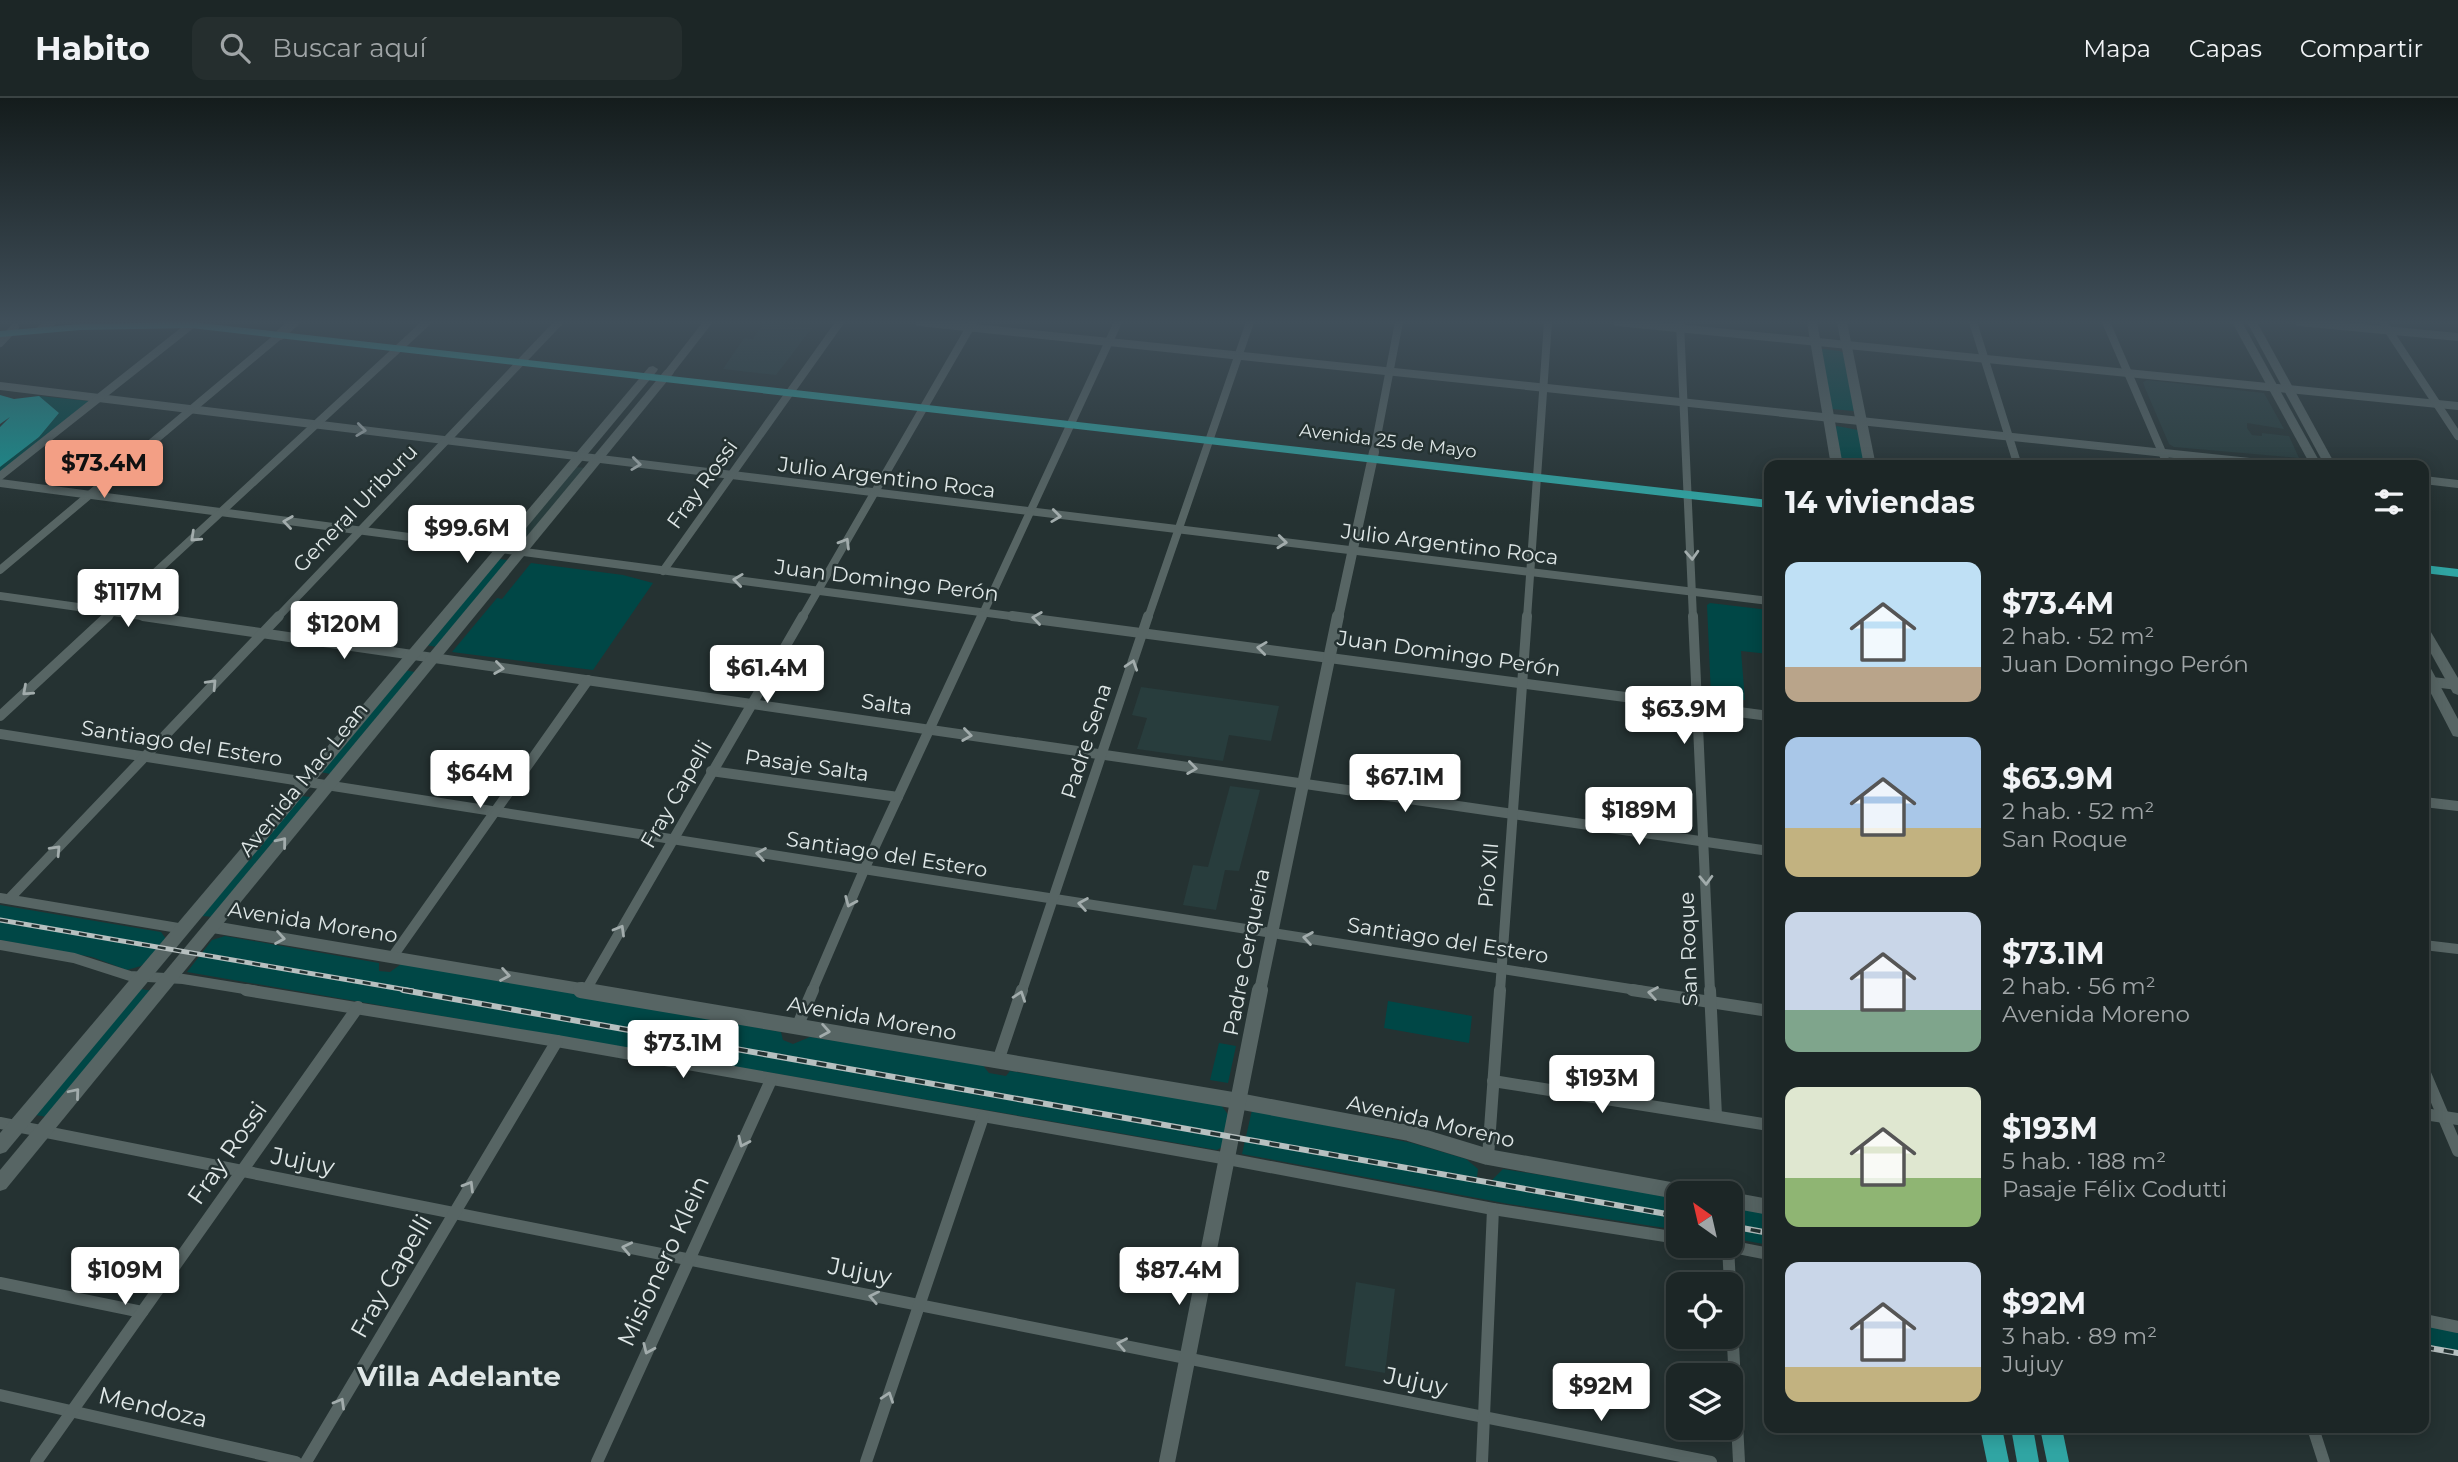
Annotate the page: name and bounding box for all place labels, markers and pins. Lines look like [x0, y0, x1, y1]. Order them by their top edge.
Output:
pin: $73.4M [47, 440, 161, 500]
pin: $99.6M [410, 505, 524, 565]
pin: $117M [79, 570, 177, 629]
pin: $120M [295, 602, 393, 661]
pin: $61.4M [710, 646, 824, 705]
pin: $63.9M [1627, 686, 1741, 746]
pin: $64M [439, 750, 521, 810]
pin: $67.1M [1348, 754, 1462, 814]
pin: $189M [1590, 788, 1688, 847]
pin: $73.1M [626, 1020, 740, 1080]
pin: $193M [1553, 1056, 1651, 1115]
pin: $109M [76, 1248, 174, 1307]
pin: $87.4M [1122, 1248, 1236, 1307]
pin: $92M [1560, 1364, 1642, 1423]

